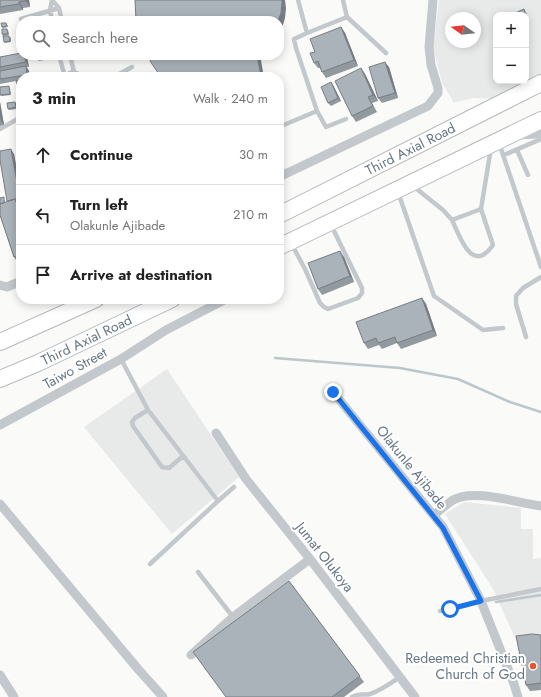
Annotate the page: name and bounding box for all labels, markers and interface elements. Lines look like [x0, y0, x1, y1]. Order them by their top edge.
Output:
north arrow [445, 12, 481, 48]
map controls [493, 12, 529, 84]
button: + [493, 12, 529, 48]
search box [16, 16, 284, 60]
icon: search [30, 27, 52, 49]
text: Search here [62, 27, 138, 49]
button: − [493, 48, 529, 84]
text: 3 min [32, 86, 76, 110]
text: Walk · 240 m [193, 89, 268, 108]
street label: Third Axial Road [362, 118, 459, 180]
icon: ahead [32, 144, 54, 166]
text: Continue [70, 144, 133, 166]
text: 30 m [239, 145, 268, 164]
text: Turn left [70, 194, 128, 216]
icon: left [32, 204, 54, 226]
text: 210 m [233, 205, 268, 224]
text: Olakunle Ajibade [70, 216, 165, 235]
icon: arrive [32, 264, 54, 286]
text: Arrive at destination [70, 264, 212, 286]
street label: Third Axial Road [38, 310, 135, 370]
street label: Taiwo Street [40, 342, 111, 394]
route end [324, 383, 342, 401]
street label: Olakunle Ajibade [372, 421, 452, 513]
street label: Jumat Olukoya [290, 516, 359, 596]
route start [441, 600, 459, 618]
place label: Redeemed Christian Church of God [405, 648, 525, 684]
marker: Redeemed Christian Church of God [528, 661, 538, 671]

